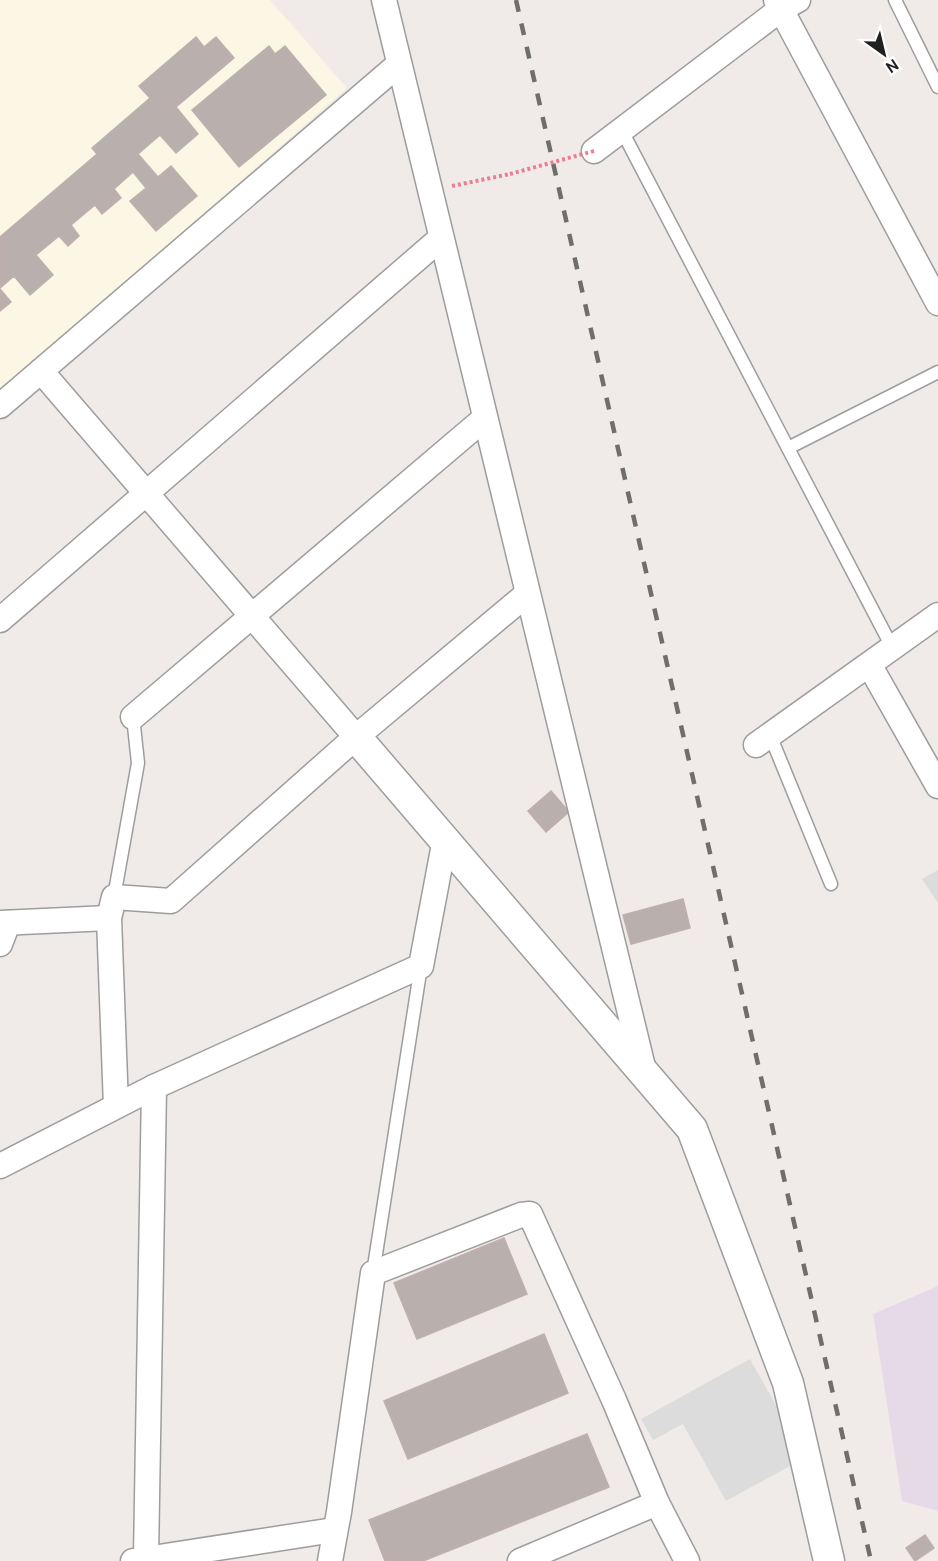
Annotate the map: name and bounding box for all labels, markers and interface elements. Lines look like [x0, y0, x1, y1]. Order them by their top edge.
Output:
north arrow [854, 24, 914, 84]
text: N [882, 55, 902, 77]

